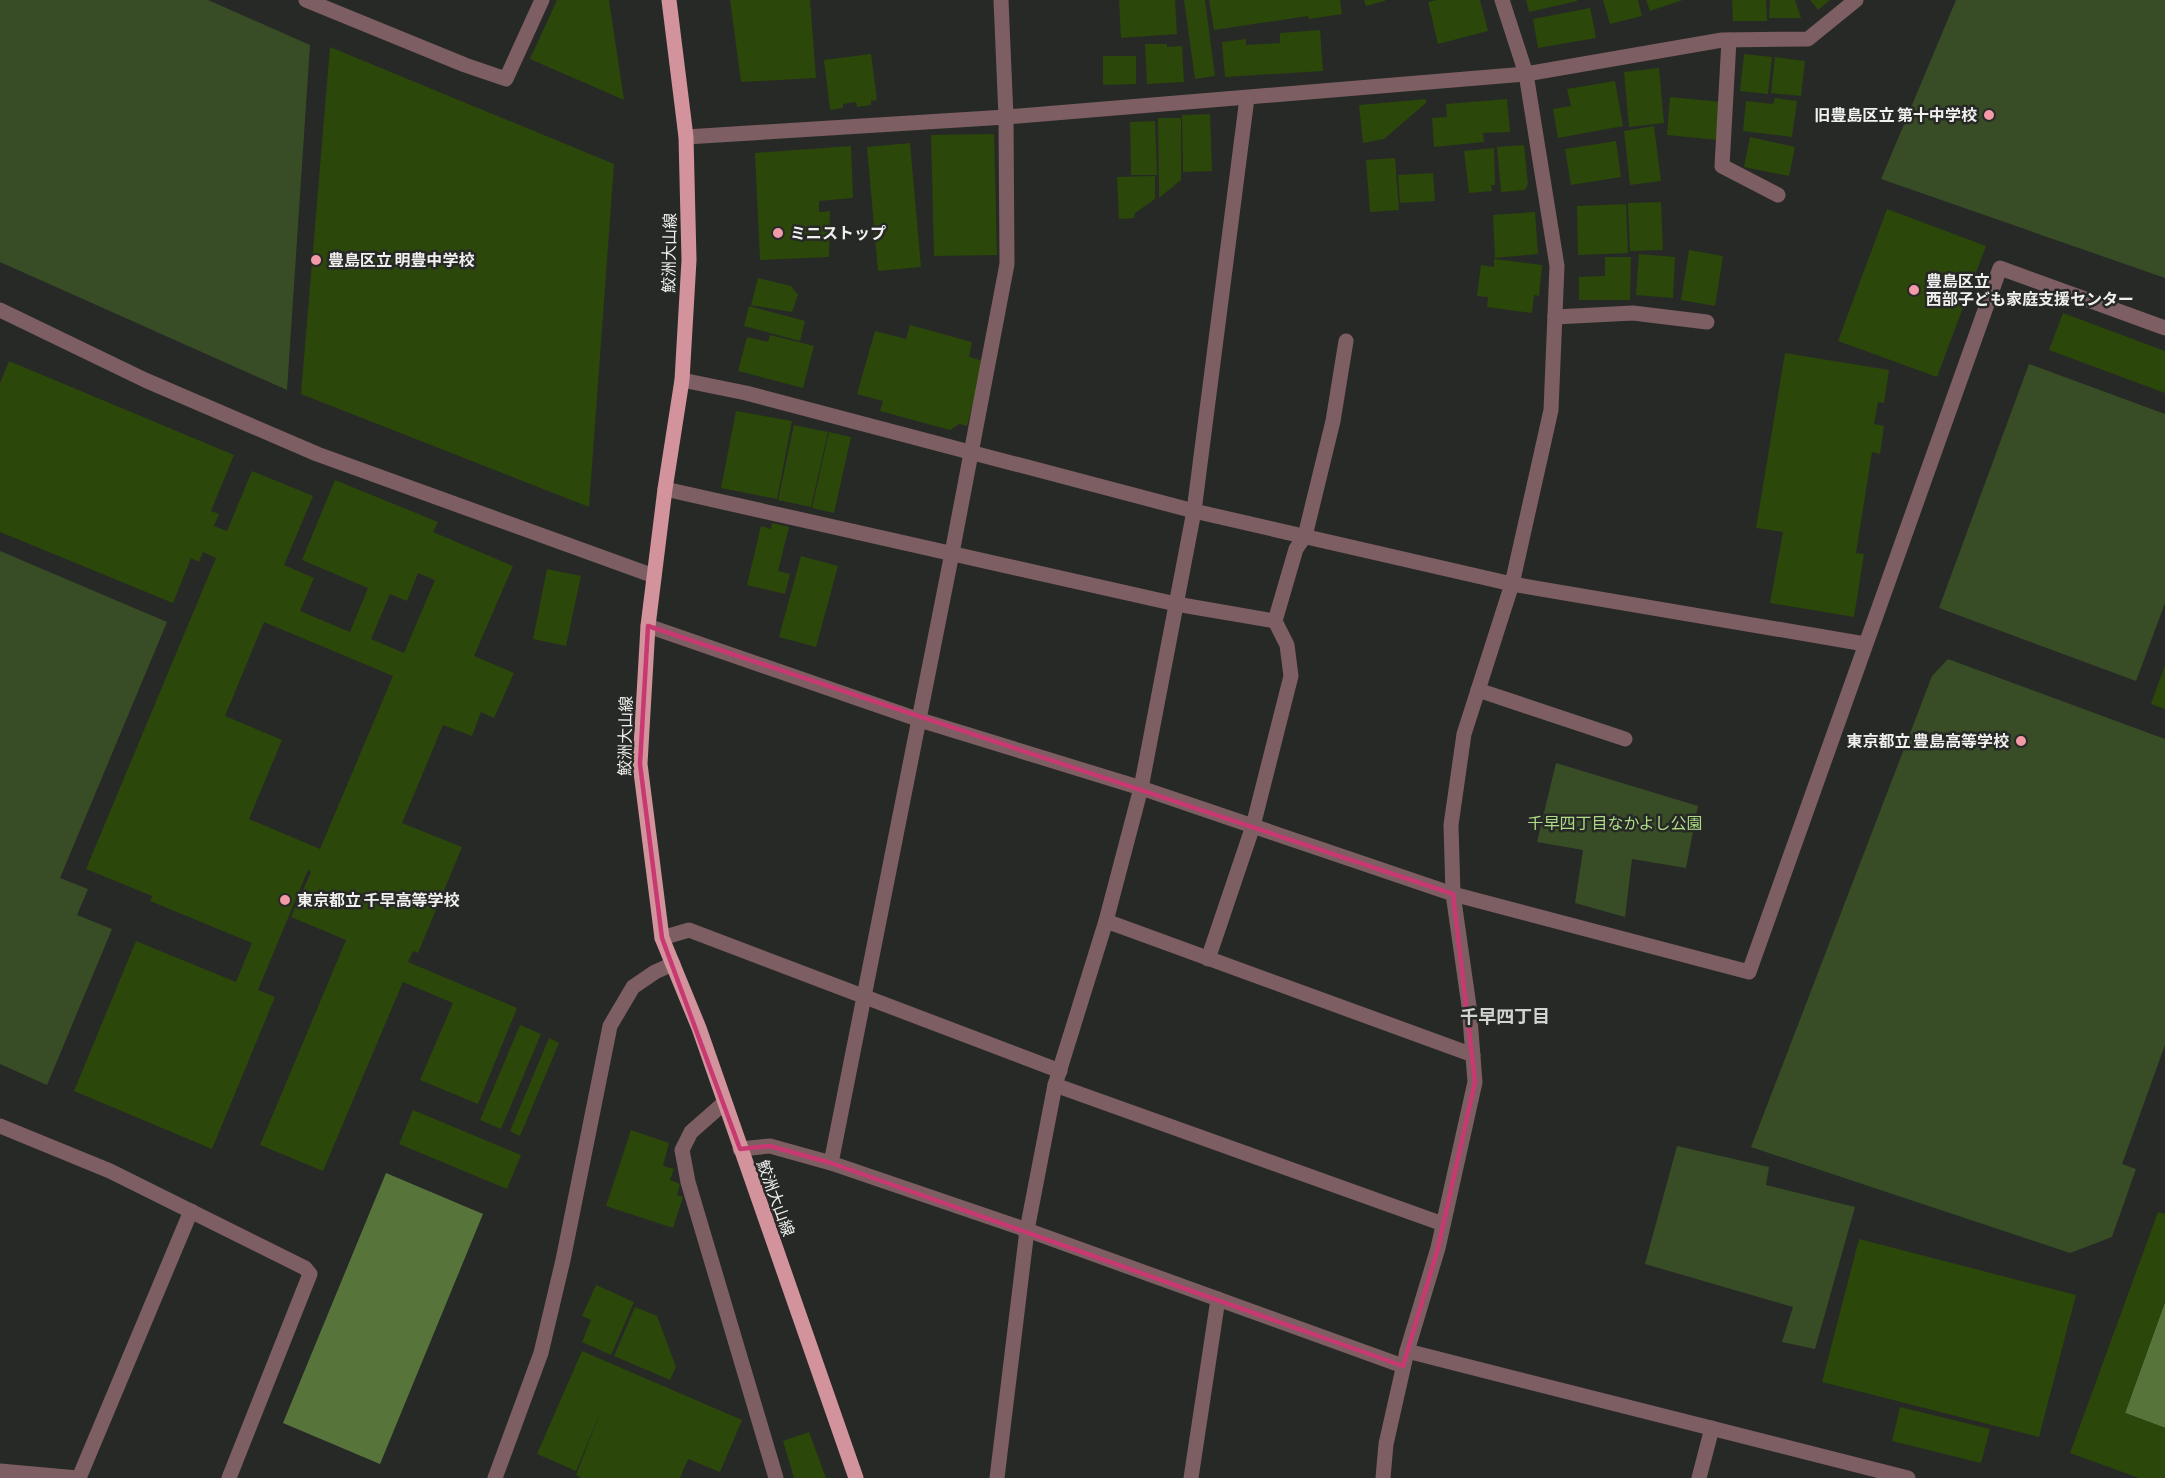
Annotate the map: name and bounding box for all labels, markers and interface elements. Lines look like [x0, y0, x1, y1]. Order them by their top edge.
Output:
place label: 旧豊島区立 第十中学校 [1815, 107, 1977, 124]
marker: 旧豊島区立 第十中学校 [1982, 108, 1996, 122]
street label: 鮫洲大山線 [660, 213, 679, 293]
place label: ミニストップ [790, 225, 886, 242]
marker: ミニストップ [771, 226, 785, 240]
place label: 豊島区立 明豊中学校 [328, 252, 474, 269]
marker: 豊島区立 明豊中学校 [309, 253, 323, 267]
place label: 豊島区立 西部子ども家庭支援センター [1926, 273, 2134, 308]
marker: 豊島区立 西部子ども家庭支援センター [1907, 283, 1921, 297]
street label: 鮫洲大山線 [616, 696, 635, 776]
place label: 東京都立 豊島高等学校 [1847, 733, 2009, 750]
marker: 東京都立 豊島高等学校 [2014, 734, 2028, 748]
park label: 千早四丁目なかよし公園 [1527, 815, 1703, 832]
place label: 東京都立 千早高等学校 [297, 892, 459, 909]
marker: 東京都立 千早高等学校 [278, 893, 292, 907]
district label: 千早四丁目 [1460, 1007, 1550, 1027]
street label: 鮫洲大山線 [754, 1158, 797, 1239]

